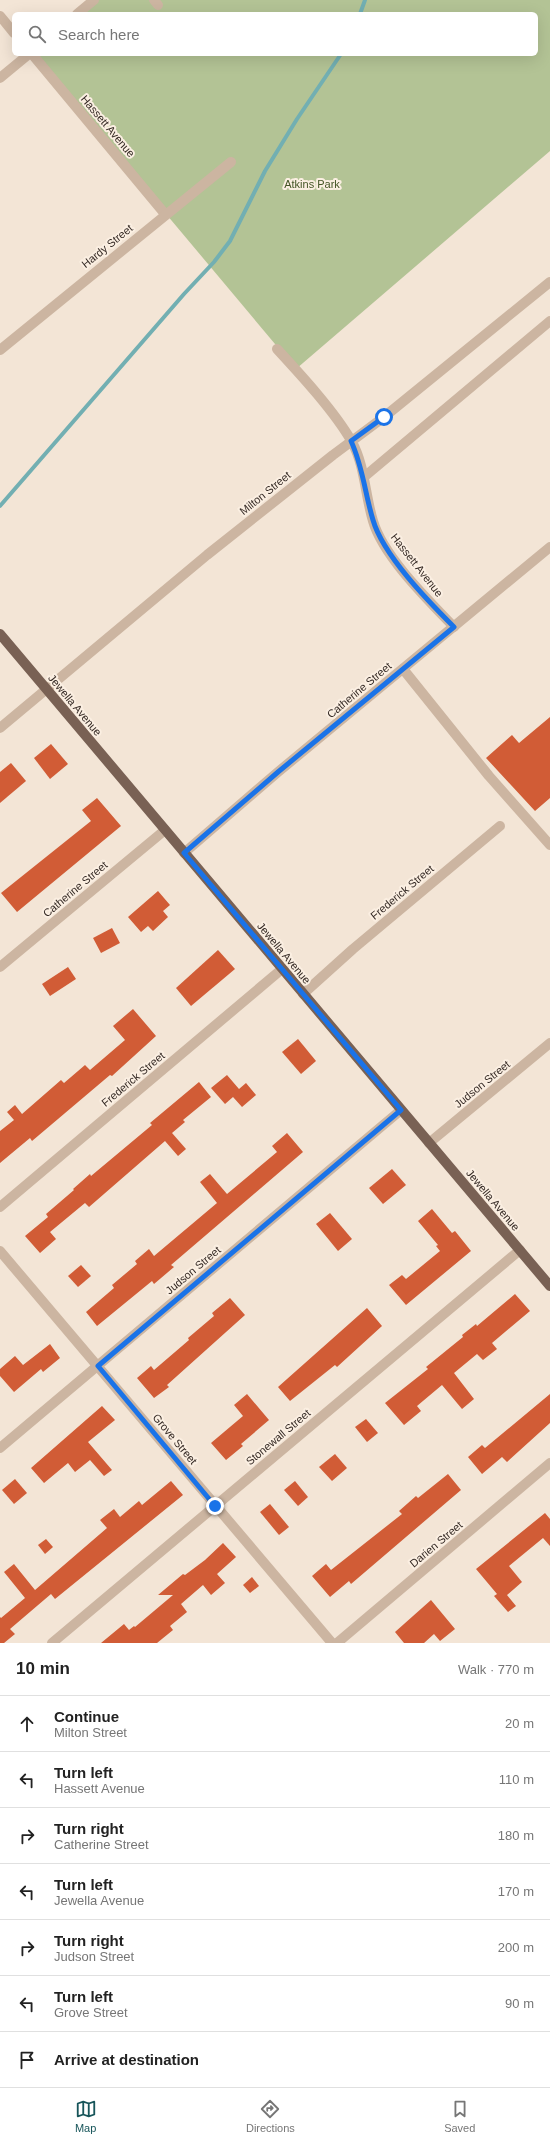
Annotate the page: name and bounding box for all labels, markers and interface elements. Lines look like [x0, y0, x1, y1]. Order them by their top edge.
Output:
search box [12, 12, 538, 56]
icon: search [26, 23, 48, 45]
text: Search here [58, 26, 140, 43]
street label: Hassett Avenue [79, 93, 137, 159]
park label: Atkins Park [284, 178, 340, 190]
street label: Hardy Street [79, 222, 135, 270]
route start [375, 408, 393, 426]
street label: Milton Street [237, 469, 293, 517]
street label: Hassett Avenue [389, 531, 445, 599]
street label: Catherine Street [324, 660, 394, 720]
street label: Jewella Avenue [46, 672, 104, 738]
street label: Catherine Street [40, 859, 110, 919]
street label: Frederick Street [368, 862, 436, 922]
street label: Jewella Avenue [255, 920, 313, 986]
street label: Frederick Street [99, 1049, 167, 1109]
street label: Judson Street [452, 1058, 512, 1110]
street label: Jewella Avenue [464, 1167, 522, 1233]
street label: Judson Street [163, 1244, 223, 1296]
street label: Stonewall Street [243, 1407, 313, 1467]
street label: Grove Street [150, 1411, 200, 1467]
route end [206, 1497, 224, 1515]
street label: Darien Street [407, 1519, 465, 1569]
text: 10 min [16, 1659, 70, 1678]
text: Walk · 770 m [458, 1662, 534, 1677]
text: Continue [54, 1708, 119, 1725]
icon: ahead [16, 1713, 38, 1735]
text: 20 m [505, 1716, 534, 1731]
text: Milton Street [54, 1725, 127, 1740]
text: Turn left [54, 1764, 113, 1781]
icon: left [16, 1769, 38, 1791]
text: 110 m [499, 1772, 534, 1787]
text: Hassett Avenue [54, 1781, 145, 1796]
text: Turn right [54, 1820, 124, 1837]
icon: right [16, 1825, 38, 1847]
text: 180 m [498, 1828, 534, 1843]
text: Catherine Street [54, 1837, 149, 1852]
text: Turn left [54, 1876, 113, 1893]
icon: left [16, 1881, 38, 1903]
text: 170 m [498, 1884, 534, 1899]
text: Jewella Avenue [54, 1893, 144, 1908]
text: Turn right [54, 1932, 124, 1949]
icon: right [16, 1937, 38, 1959]
text: 200 m [498, 1940, 534, 1955]
text: Judson Street [54, 1949, 134, 1964]
text: Turn left [54, 1988, 113, 2005]
icon: left [16, 1993, 38, 2015]
text: 90 m [505, 1996, 534, 2011]
text: Grove Street [54, 2005, 128, 2020]
icon: arrive [16, 2049, 38, 2071]
text: Arrive at destination [54, 2051, 199, 2068]
tab: Map [75, 2098, 97, 2134]
tab: Directions [246, 2098, 295, 2134]
tab: Saved [444, 2098, 475, 2134]

